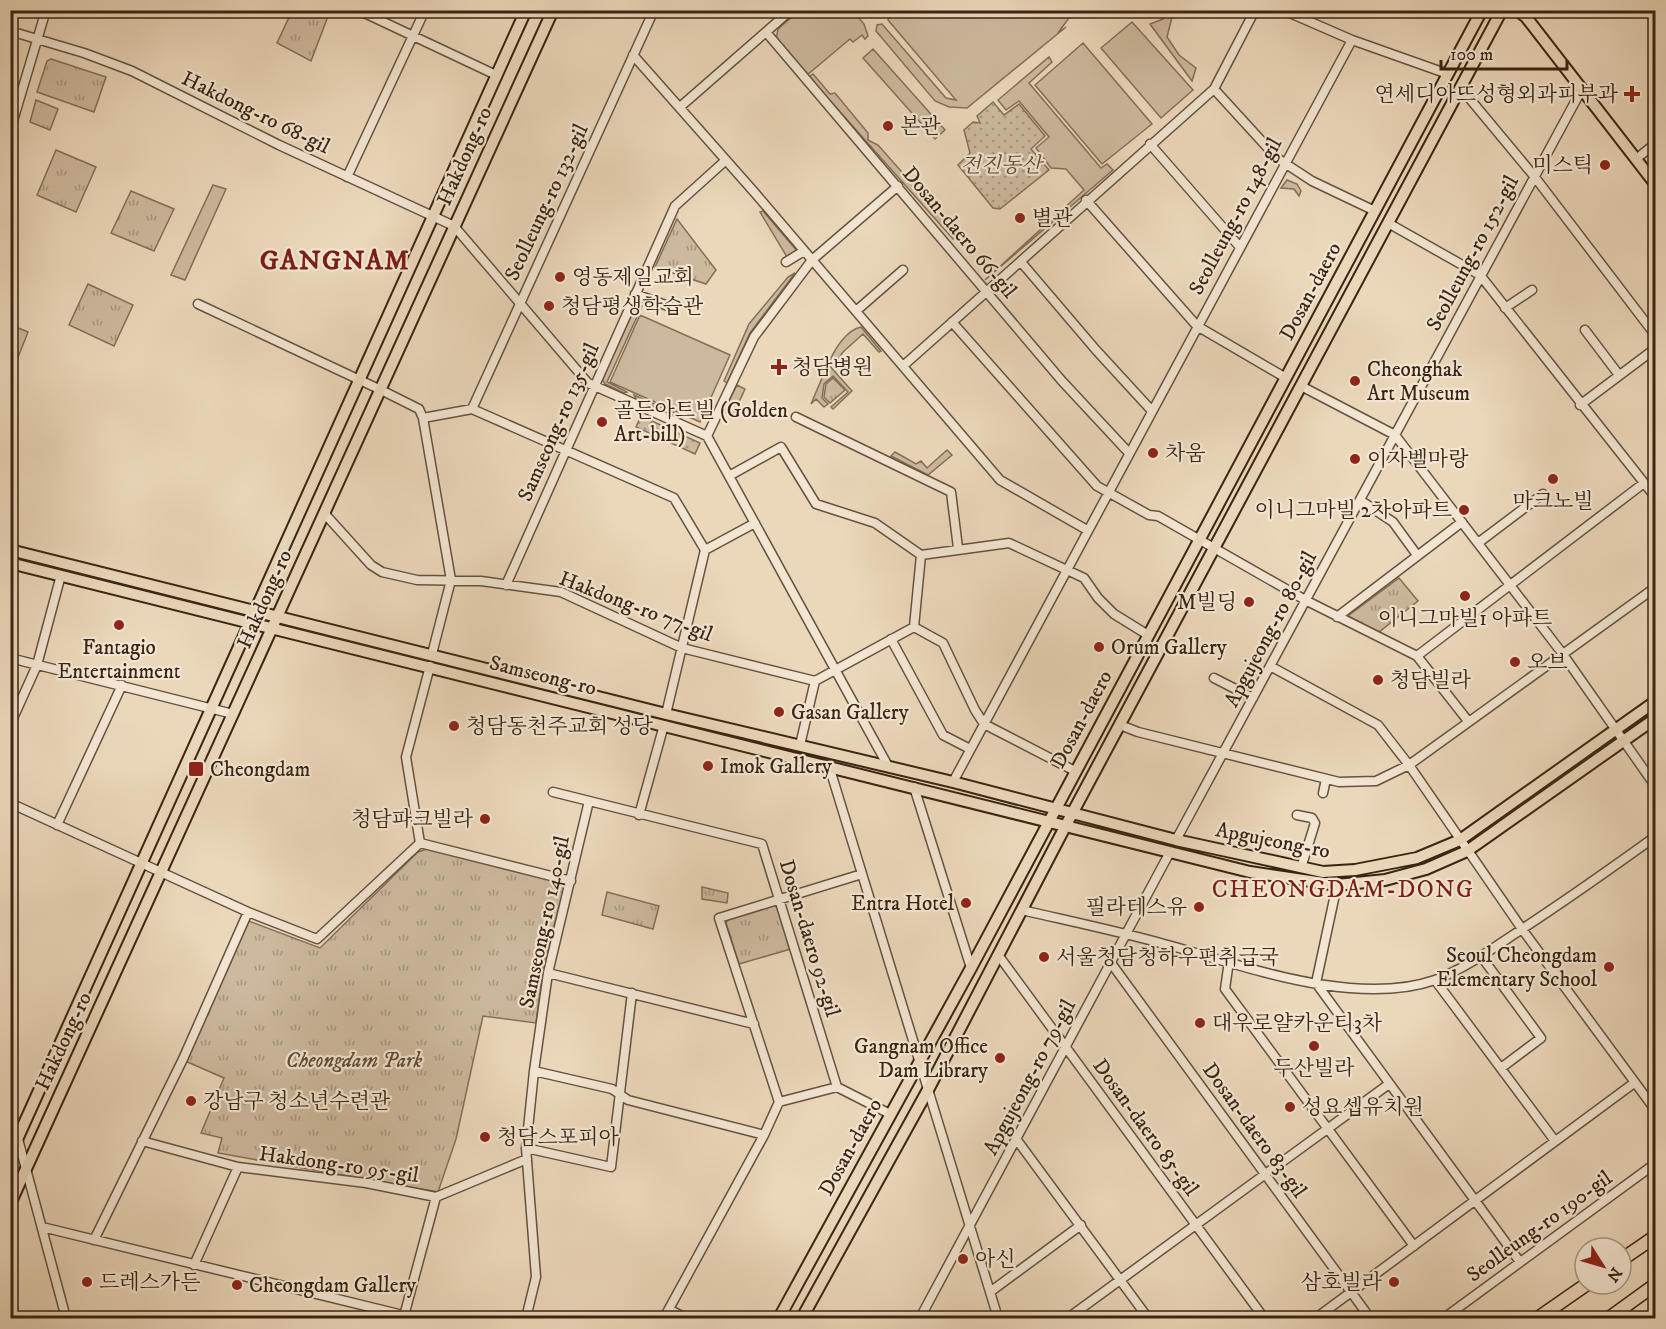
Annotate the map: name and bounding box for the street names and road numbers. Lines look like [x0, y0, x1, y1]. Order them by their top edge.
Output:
street label: Hakdong-ro 68-gil [177, 66, 335, 160]
street label: Hakdong-ro [432, 103, 498, 210]
street label: Seolleung-ro 132-gil [499, 119, 595, 285]
street label: Seolleung-ro 148-gil [1184, 133, 1289, 299]
street label: Dosan-daero 66-gil [896, 161, 1022, 304]
street label: Seolleung-ro 152-gil [1421, 171, 1525, 336]
street label: Dosan-daero [1274, 238, 1348, 345]
street label: Samseong-ro 135-gil [512, 339, 606, 505]
street label: Hakdong-ro [232, 546, 298, 653]
street label: Apgujeong-ro 80-gil [1219, 546, 1323, 712]
street label: Hakdong-ro 77-gil [555, 566, 717, 648]
street label: Samseong-ro [487, 650, 599, 702]
street label: Dosan-daero [1045, 666, 1119, 773]
street label: Apgujeong-ro [1213, 817, 1332, 865]
street label: Samseong-ro 140-gil [514, 833, 576, 1011]
street label: Dosan-daero 92-gil [773, 856, 846, 1021]
street label: Hakdong-ro [30, 988, 98, 1095]
street label: Apgujeong-ro 79-gil [978, 995, 1082, 1160]
street label: Dosan-daero 85-gil [1087, 1054, 1204, 1202]
street label: Dosan-daero 83-gil [1196, 1058, 1312, 1204]
street label: Dosan-daero [813, 1094, 888, 1201]
street label: Hakdong-ro 95-gil [257, 1141, 421, 1189]
street label: Seolleung-ro 190-gil [1462, 1165, 1618, 1288]

